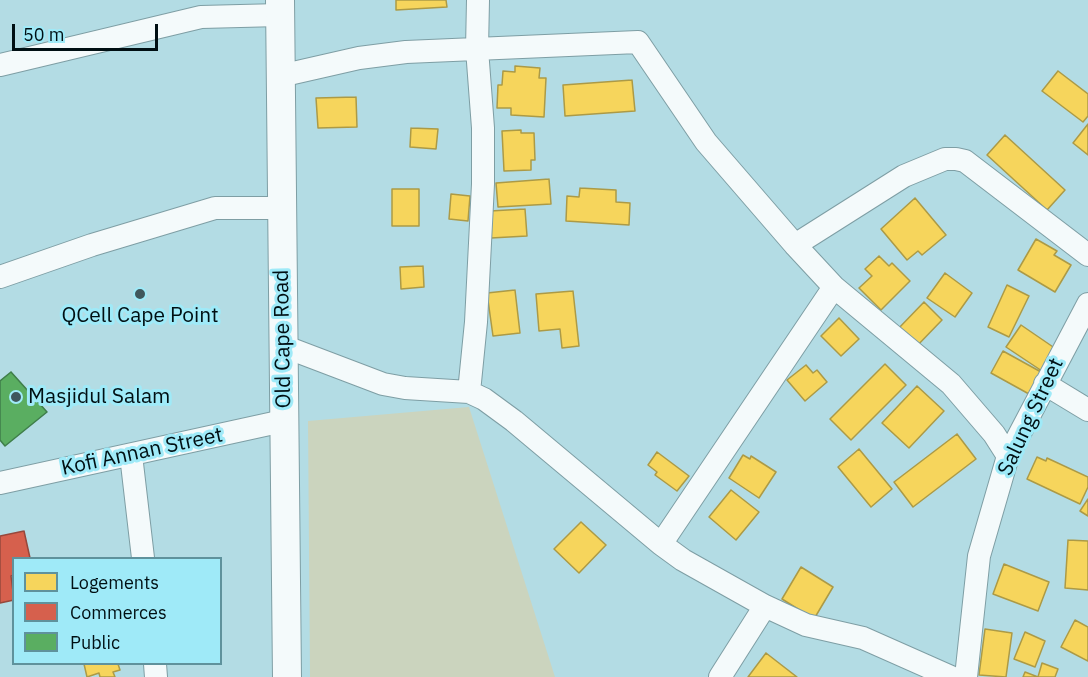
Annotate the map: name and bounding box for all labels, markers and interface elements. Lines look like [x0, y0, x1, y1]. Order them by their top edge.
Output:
scale bar [15, 12, 160, 50]
text: 50 m [23, 23, 65, 46]
street label: Old Cape Road [269, 269, 297, 409]
marker: QCell Cape Point [133, 287, 147, 301]
place label: QCell Cape Point [61, 303, 219, 329]
street label: Salung Street [993, 354, 1069, 480]
place label: Masjidul Salam [28, 384, 170, 410]
marker: Masjidul Salam [9, 390, 23, 404]
street label: Kofi Annan Street [59, 423, 225, 481]
legend [12, 557, 222, 665]
text: Logements [70, 571, 159, 594]
text: Commerces [70, 601, 167, 624]
text: Public [70, 631, 120, 654]

